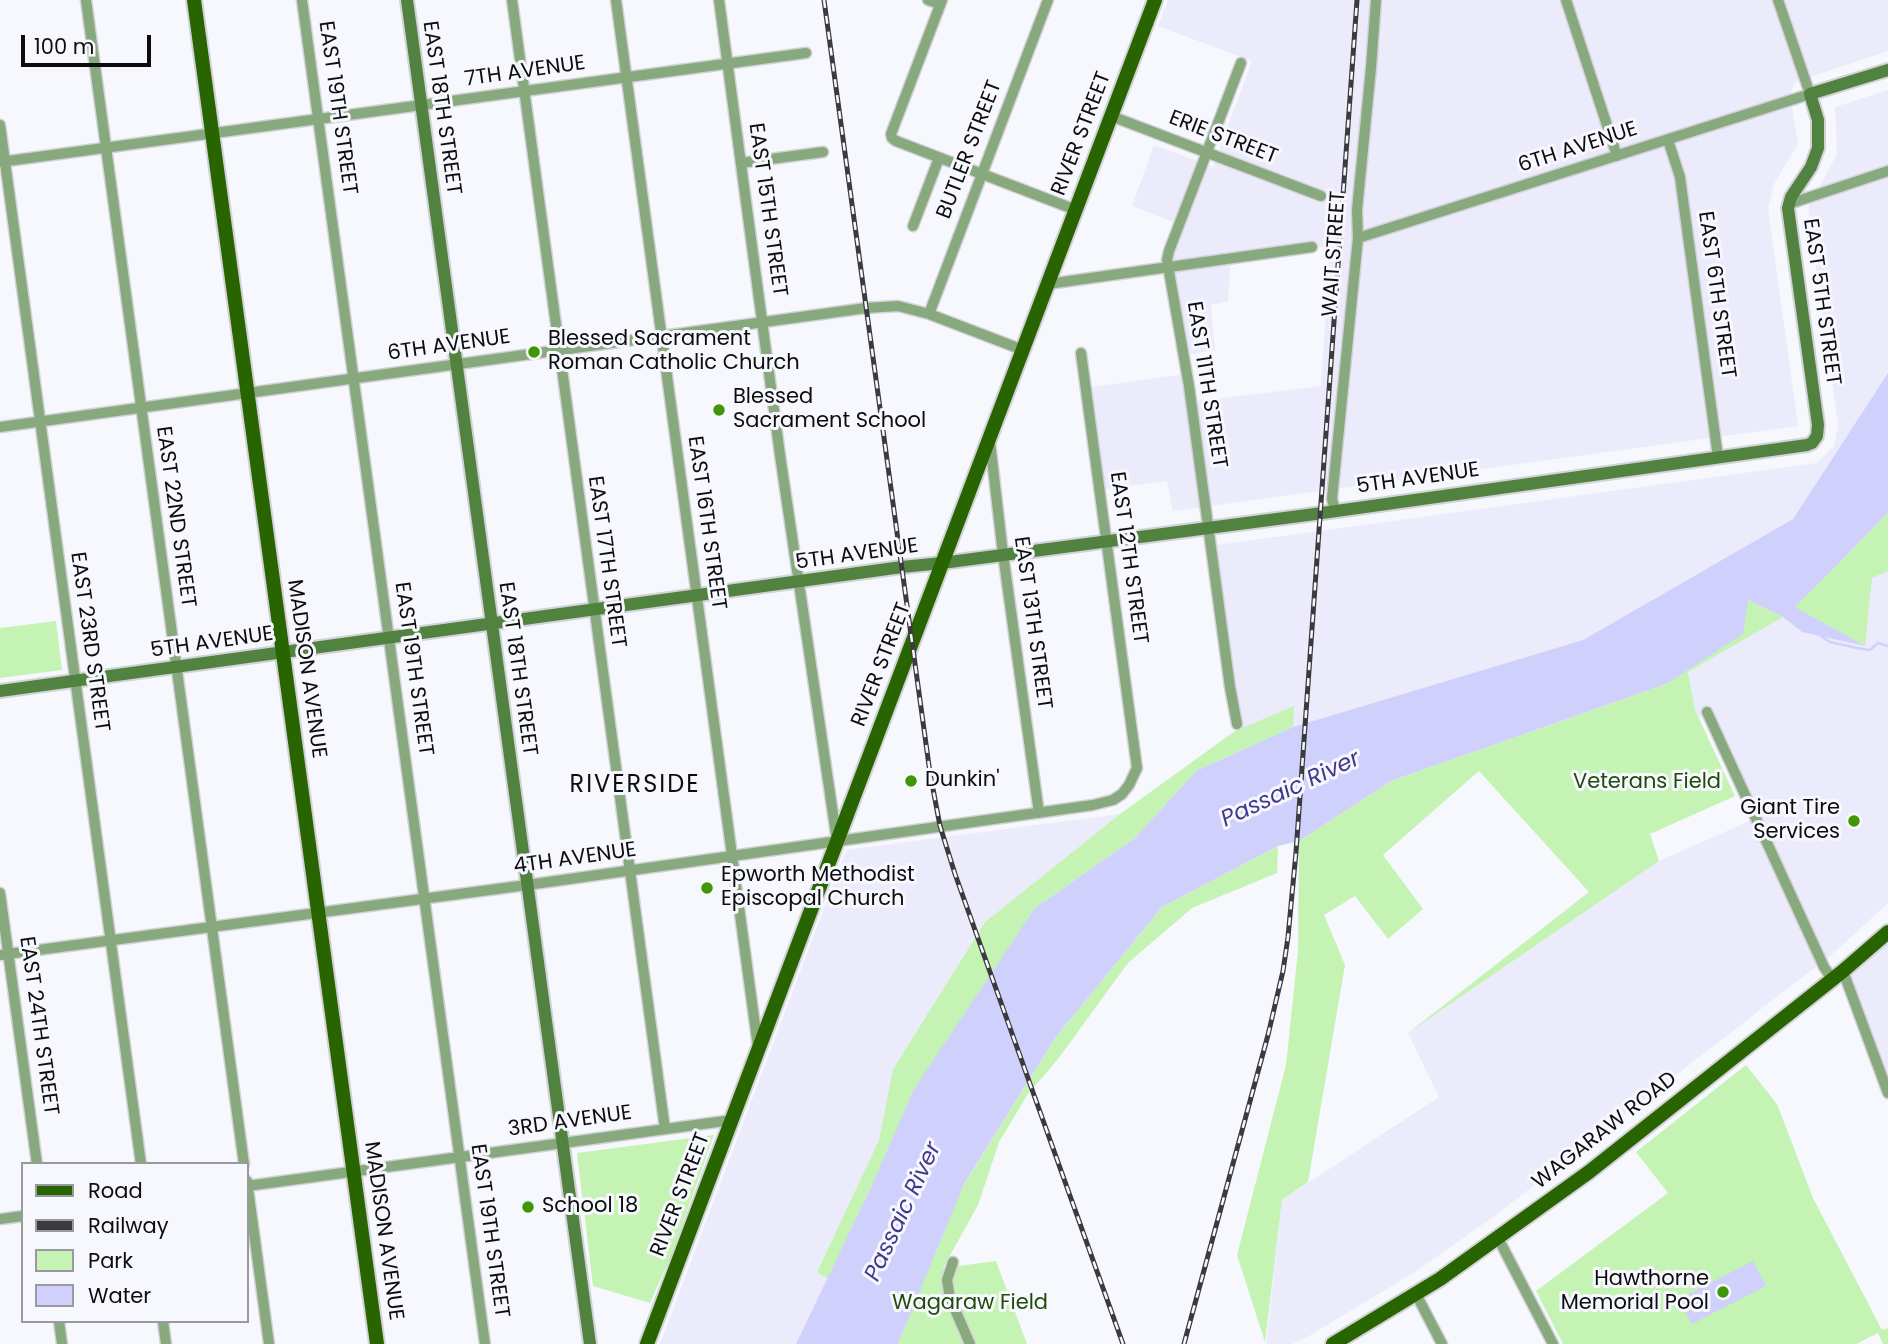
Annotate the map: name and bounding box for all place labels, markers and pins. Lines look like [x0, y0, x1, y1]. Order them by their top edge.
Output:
place label: Blessed Sacrament Roman Catholic Church [548, 327, 800, 377]
marker: Blessed Sacrament Roman Catholic Church [526, 344, 542, 360]
place label: Blessed Sacrament School [733, 385, 926, 435]
marker: Blessed Sacrament School [711, 402, 727, 418]
place label: Dunkin' [925, 768, 999, 794]
marker: Dunkin' [903, 773, 919, 789]
place label: Giant Tire Services [1740, 796, 1840, 846]
marker: Giant Tire Services [1846, 813, 1862, 829]
place label: Epworth Methodist Episcopal Church [721, 863, 915, 913]
marker: Epworth Methodist Episcopal Church [699, 880, 715, 896]
place label: School 18 [542, 1194, 638, 1220]
marker: School 18 [520, 1199, 536, 1215]
place label: Hawthorne Memorial Pool [1561, 1267, 1709, 1317]
marker: Hawthorne Memorial Pool [1715, 1284, 1731, 1300]

